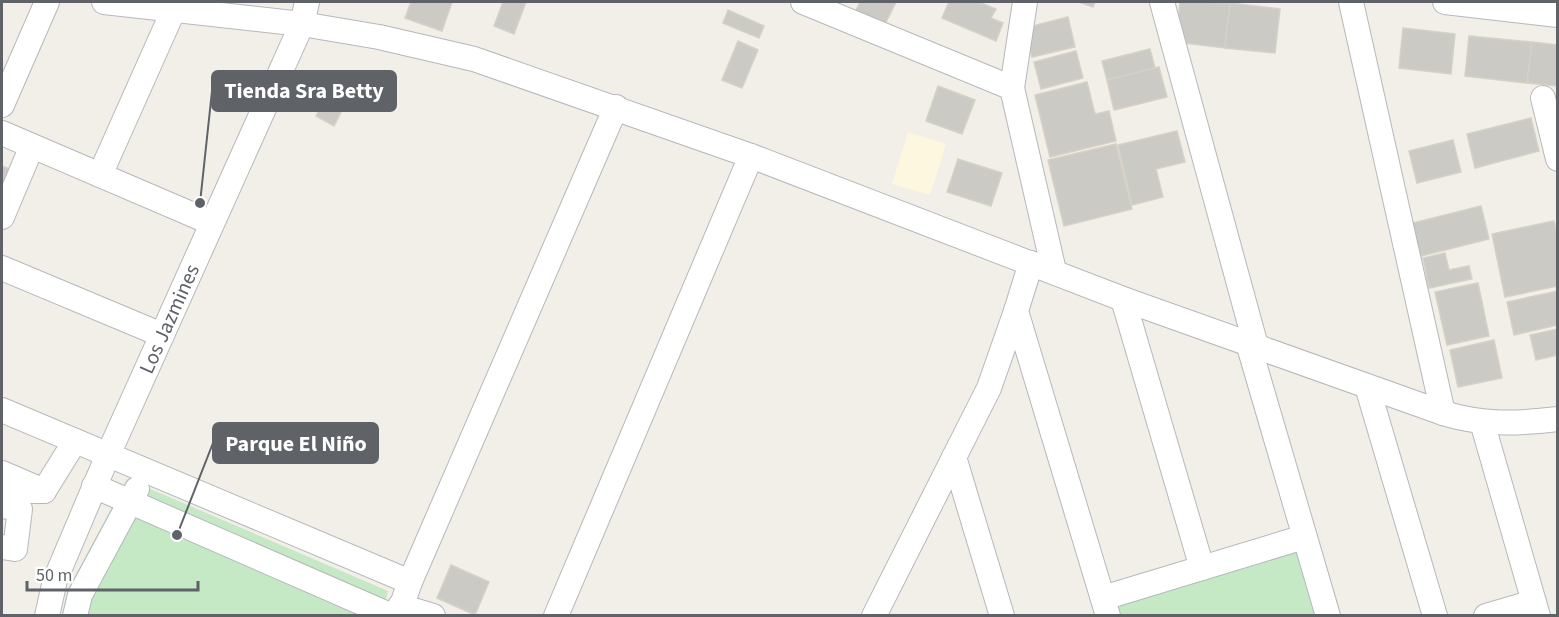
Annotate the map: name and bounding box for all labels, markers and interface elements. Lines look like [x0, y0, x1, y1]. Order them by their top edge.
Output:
callout: Tienda Sra Betty [212, 71, 396, 111]
text: Tienda Sra Betty [224, 75, 384, 107]
street label: Los Jazmines [132, 259, 207, 378]
callout: Parque El Niño [213, 423, 378, 463]
text: Parque El Niño [225, 428, 367, 460]
scale bar [27, 554, 198, 592]
text: 50 m [36, 563, 72, 588]

